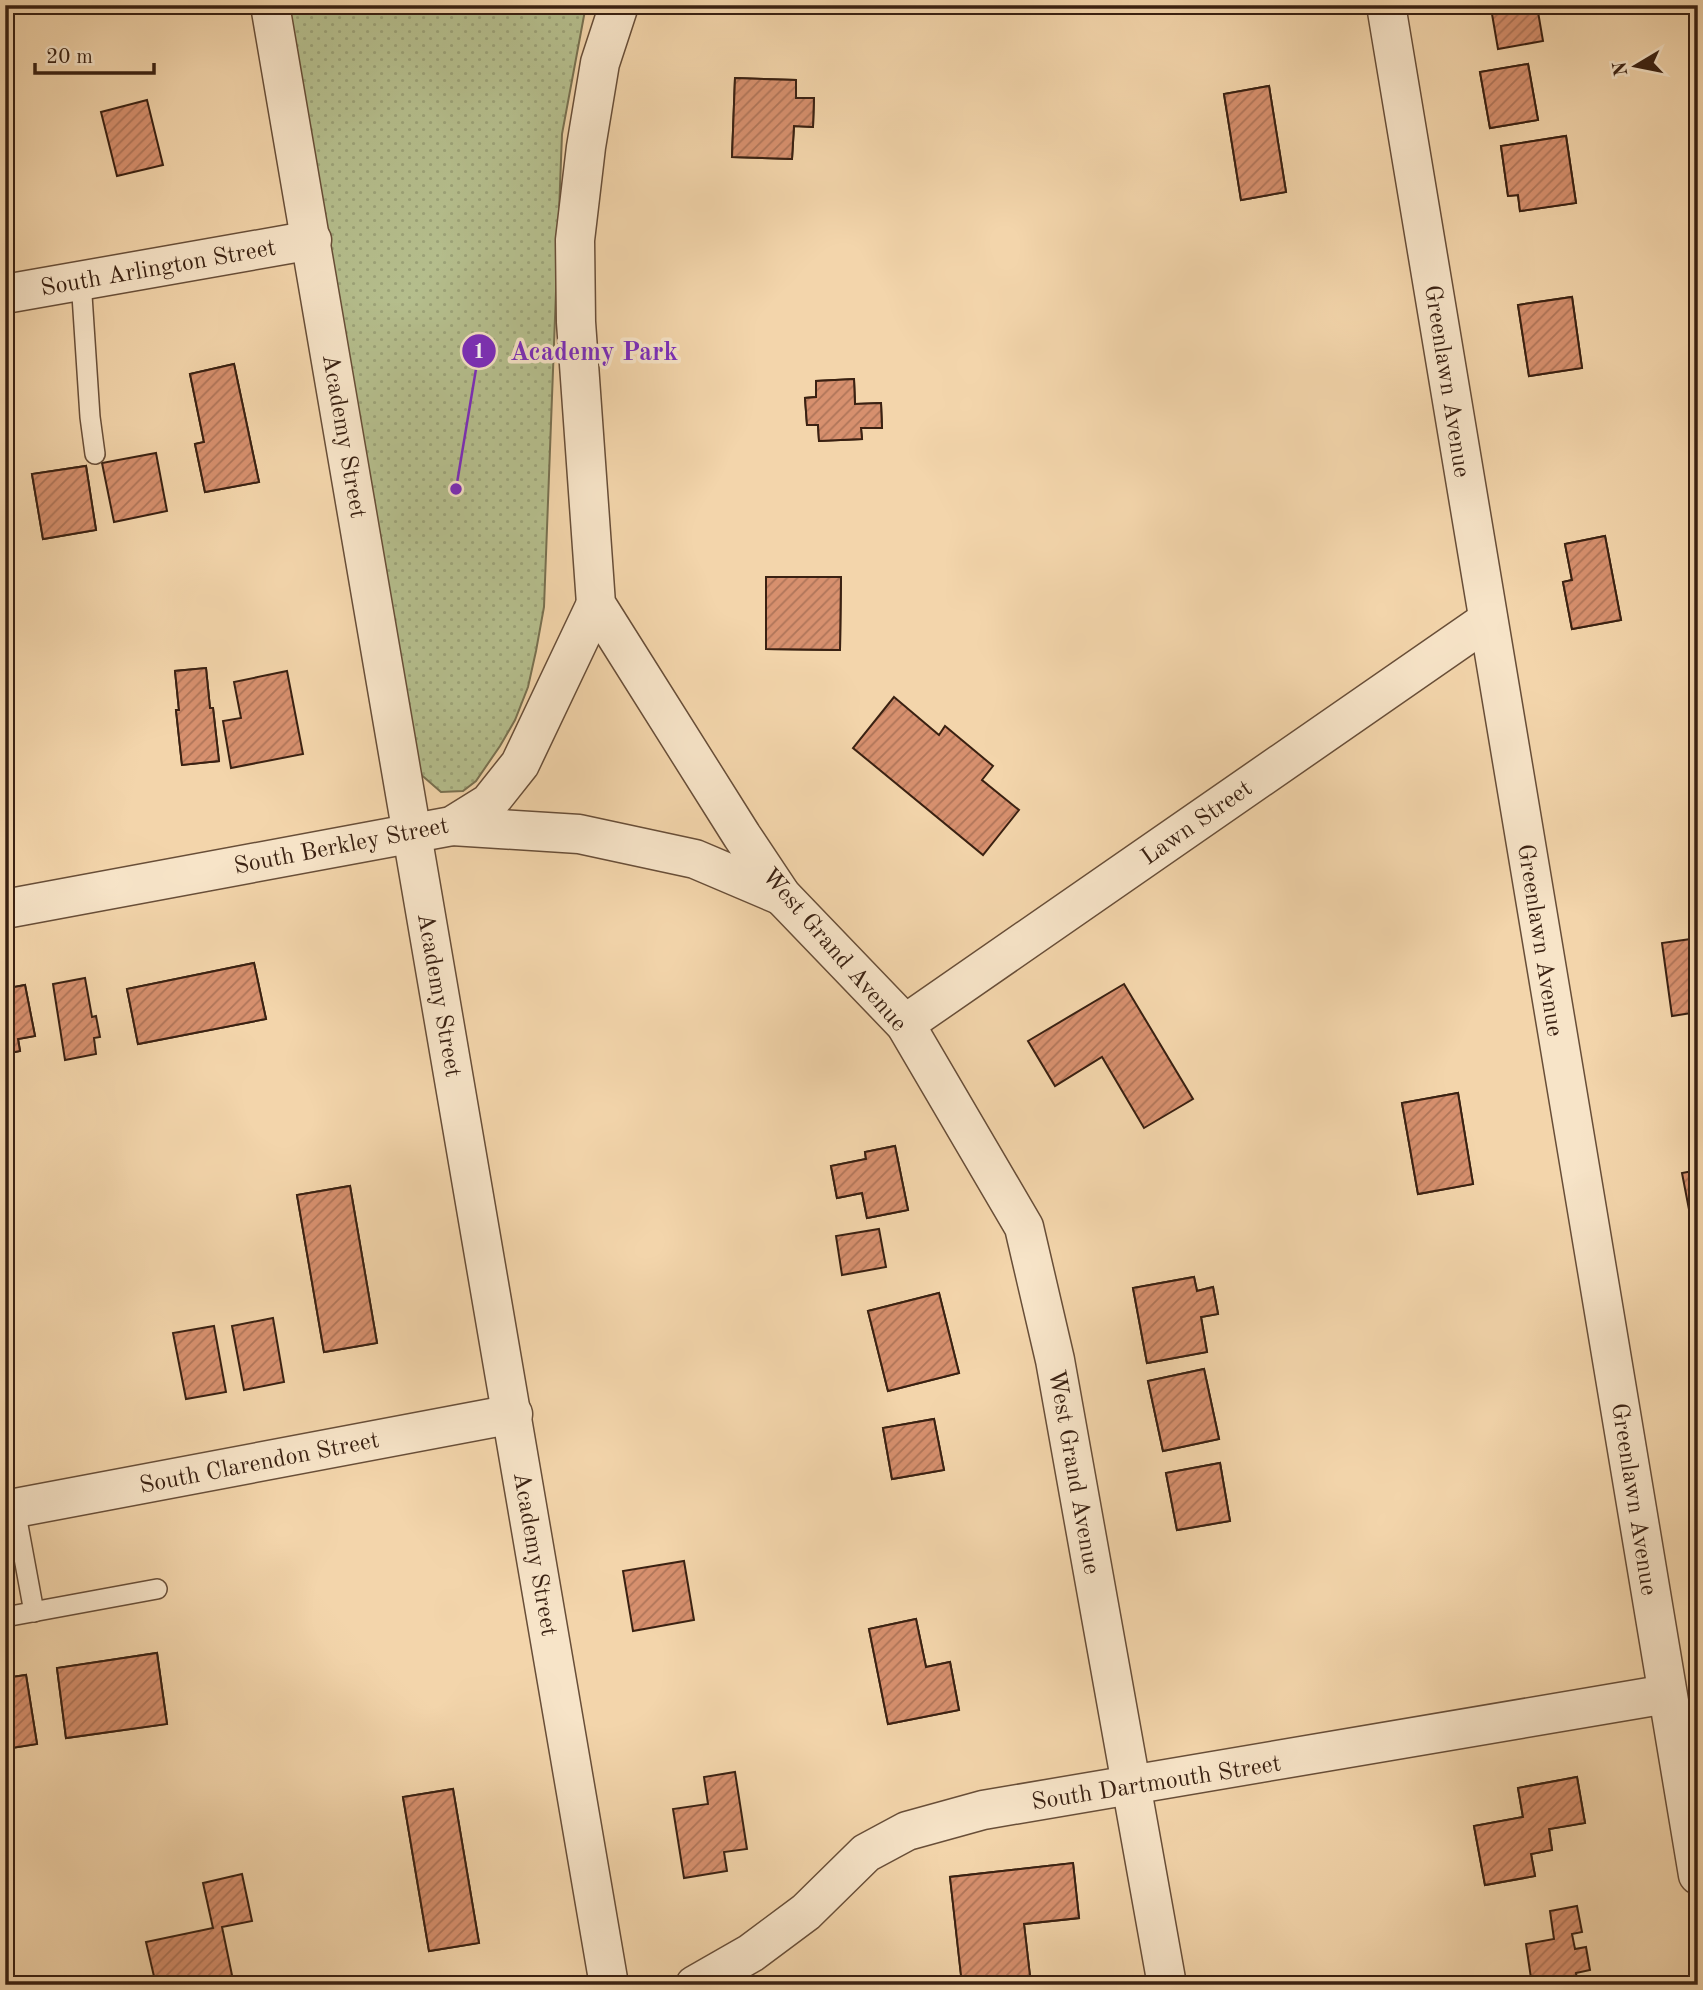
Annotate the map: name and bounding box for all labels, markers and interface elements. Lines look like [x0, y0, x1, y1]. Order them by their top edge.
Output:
scale bar [35, 32, 154, 76]
north arrow [1602, 32, 1672, 102]
text: 20 m [46, 47, 93, 68]
text: N [1611, 59, 1632, 77]
street label: South Arlington Street [39, 236, 278, 301]
street label: Greenlawn Avenue [1419, 283, 1473, 479]
callout: Academy Park [461, 327, 692, 374]
text: Academy Park [510, 340, 679, 366]
text: 1 [473, 342, 485, 363]
street label: Academy Street [317, 352, 369, 520]
street label: Lawn Street [1137, 777, 1257, 871]
street label: South Berkley Street [232, 814, 451, 880]
street label: Greenlawn Avenue [1512, 842, 1566, 1038]
street label: West Grand Avenue [756, 864, 911, 1036]
street label: Academy Street [412, 911, 464, 1079]
street label: West Grand Avenue [1043, 1368, 1103, 1577]
street label: Greenlawn Avenue [1606, 1401, 1660, 1597]
street label: South Clarendon Street [137, 1429, 381, 1499]
street label: Academy Street [508, 1470, 560, 1638]
street label: South Dartmouth Street [1030, 1752, 1283, 1816]

